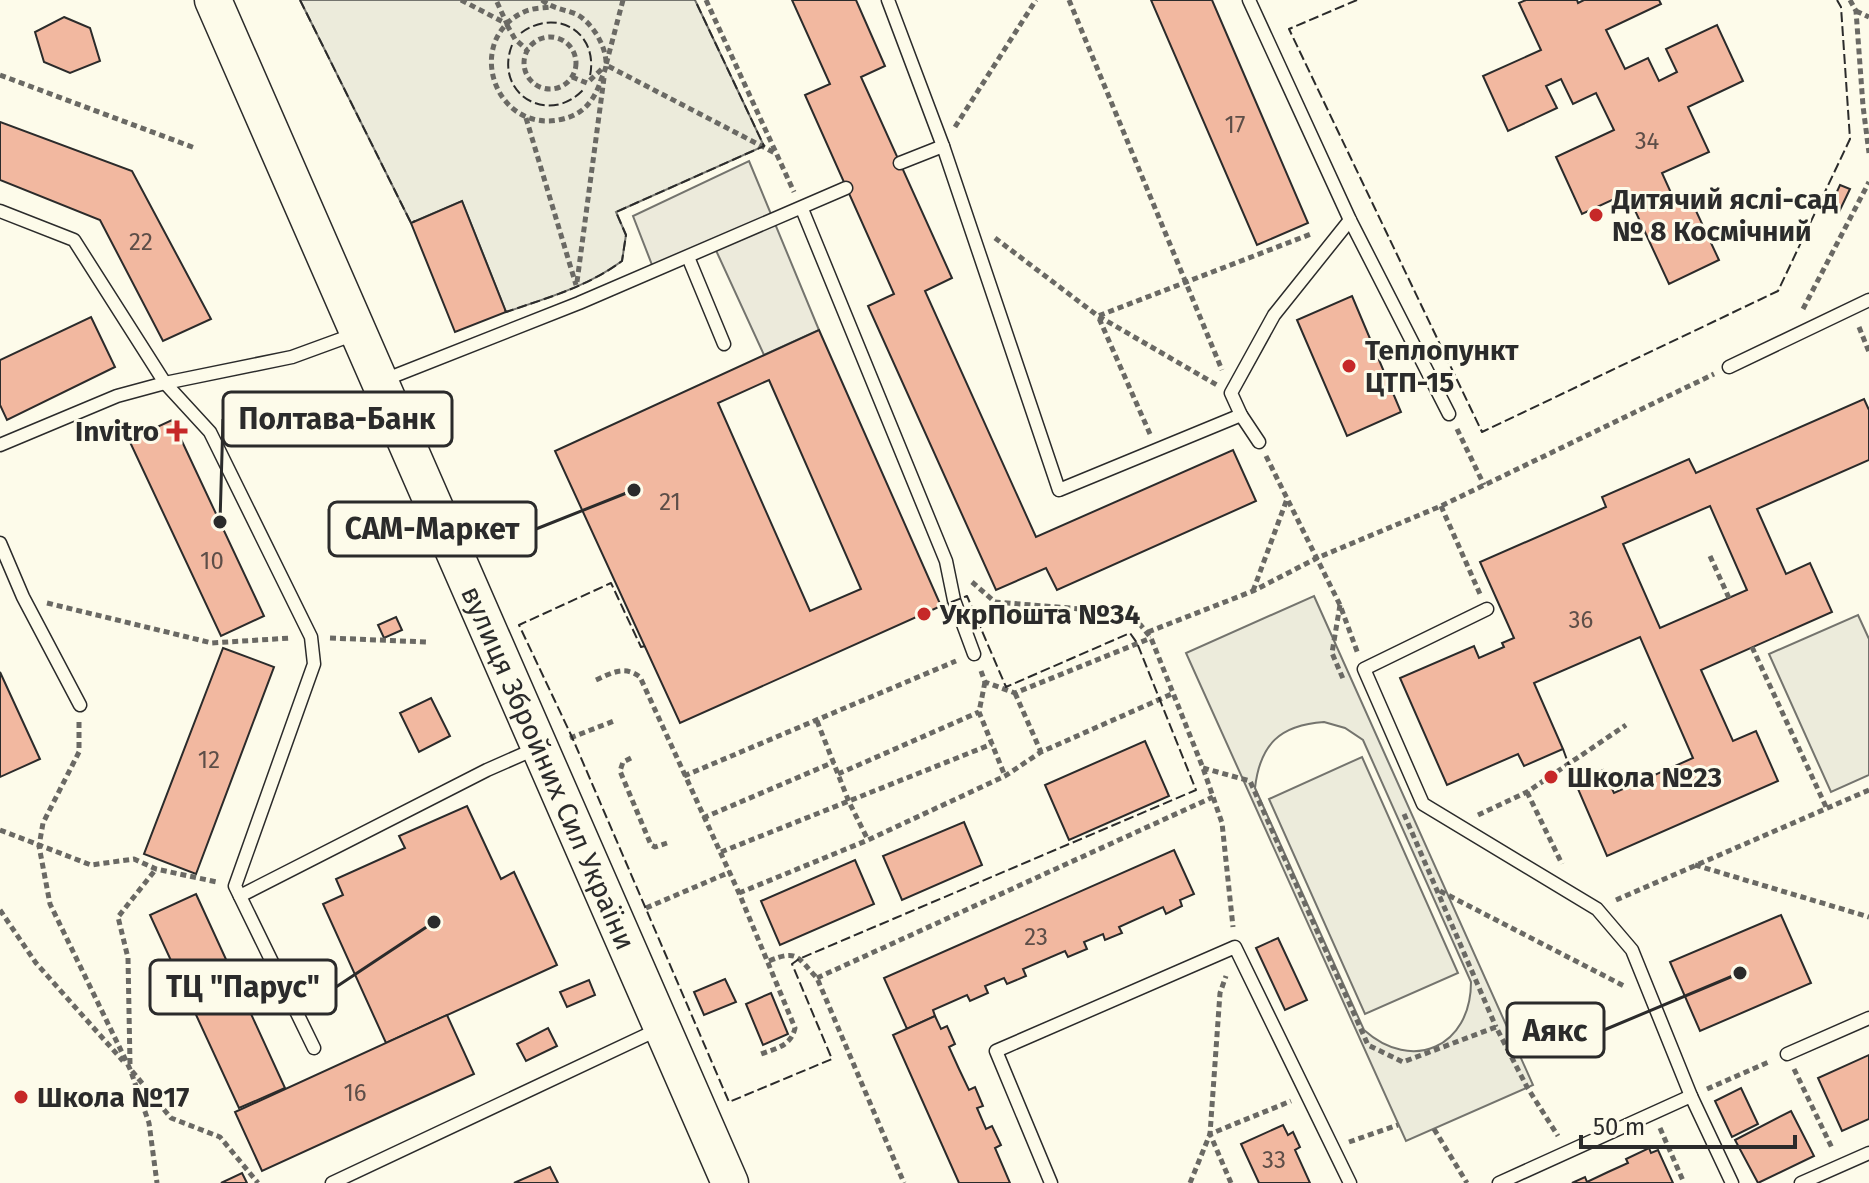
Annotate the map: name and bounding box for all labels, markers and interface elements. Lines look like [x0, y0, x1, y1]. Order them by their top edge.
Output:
house number: 17 [1224, 111, 1246, 139]
house number: 34 [1635, 127, 1660, 155]
place label: Дитячий яслі-сад № 8 Космічний [1611, 183, 1838, 248]
marker: Дитячий яслі-сад № 8 Космічний [1587, 206, 1605, 224]
house number: 22 [129, 228, 153, 256]
place label: Теплопункт ЦТП-15 [1365, 334, 1519, 399]
marker: Теплопункт ЦТП-15 [1340, 357, 1358, 375]
callout: Полтава-Банк [223, 392, 452, 446]
text: Полтава-Банк [239, 401, 436, 437]
place label: Invitro [75, 415, 159, 448]
marker: Invitro [166, 420, 188, 442]
house number: 21 [659, 488, 681, 516]
callout: САМ-Маркет [329, 502, 536, 556]
text: САМ-Маркет [345, 511, 520, 547]
house number: 10 [200, 547, 224, 575]
street label: вулиця Збройних Сил України [455, 581, 642, 955]
place label: УкрПошта №34 [939, 598, 1141, 631]
marker: УкрПошта №34 [915, 605, 933, 623]
house number: 36 [1569, 606, 1593, 634]
house number: 12 [198, 746, 220, 774]
place label: Школа №23 [1567, 761, 1722, 794]
marker: Школа №23 [1542, 768, 1560, 786]
house number: 23 [1024, 923, 1048, 951]
callout: ТЦ "Парус" [150, 960, 336, 1014]
text: ТЦ "Парус" [166, 969, 320, 1005]
callout: Аякс [1507, 1003, 1604, 1057]
text: Аякс [1522, 1013, 1588, 1049]
house number: 16 [343, 1079, 367, 1107]
place label: Школа №17 [37, 1081, 189, 1114]
marker: Школа №17 [12, 1088, 30, 1106]
scale bar [1581, 1099, 1795, 1149]
text: 50 m [1593, 1113, 1645, 1141]
house number: 33 [1262, 1146, 1286, 1174]

